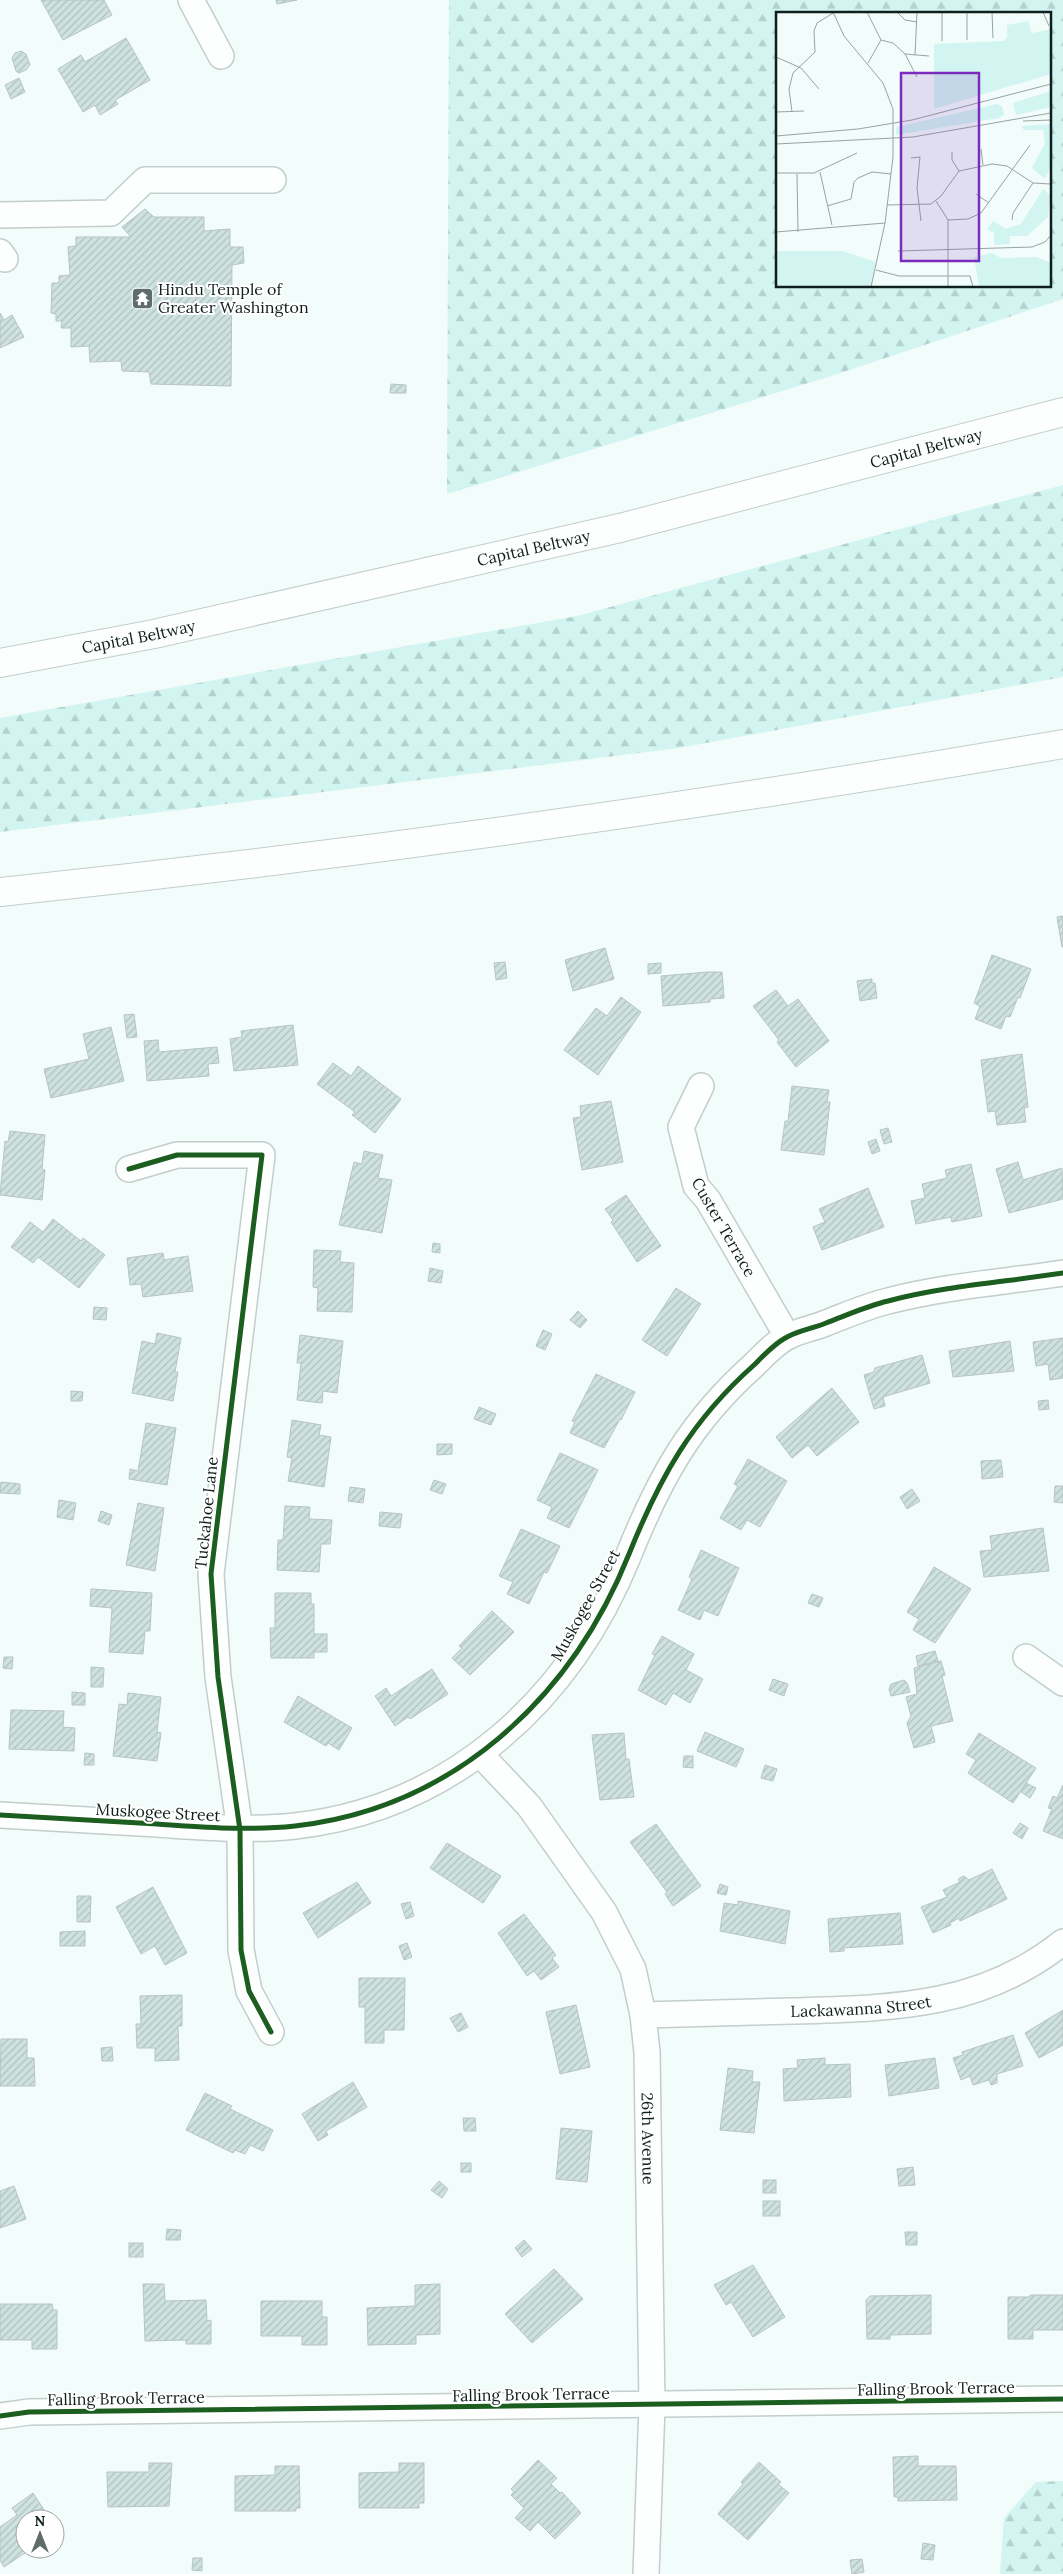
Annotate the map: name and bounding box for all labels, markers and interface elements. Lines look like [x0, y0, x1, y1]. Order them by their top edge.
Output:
inset map [776, 12, 1050, 288]
place label: Hindu Temple of Greater Washington [158, 279, 309, 317]
temple icon: Hindu Temple of Greater Washington [130, 286, 154, 310]
street label: Capital Beltway [868, 423, 985, 472]
street label: Capital Beltway [475, 525, 593, 570]
street label: Capital Beltway [80, 615, 198, 657]
street label: Custer Terrace [687, 1174, 761, 1281]
street label: Tuckahoe Lane [190, 1455, 222, 1570]
street label: Muskogee Street [546, 1545, 624, 1665]
street label: Muskogee Street [95, 1799, 222, 1825]
street label: Lackawanna Street [790, 1991, 934, 2021]
street label: 26th Avenue [638, 2092, 659, 2185]
street label: Falling Brook Terrace [857, 2377, 1015, 2399]
street label: Falling Brook Terrace [452, 2383, 610, 2405]
street label: Falling Brook Terrace [47, 2387, 205, 2409]
north arrow [15, 2509, 65, 2559]
text: N [35, 2512, 46, 2530]

